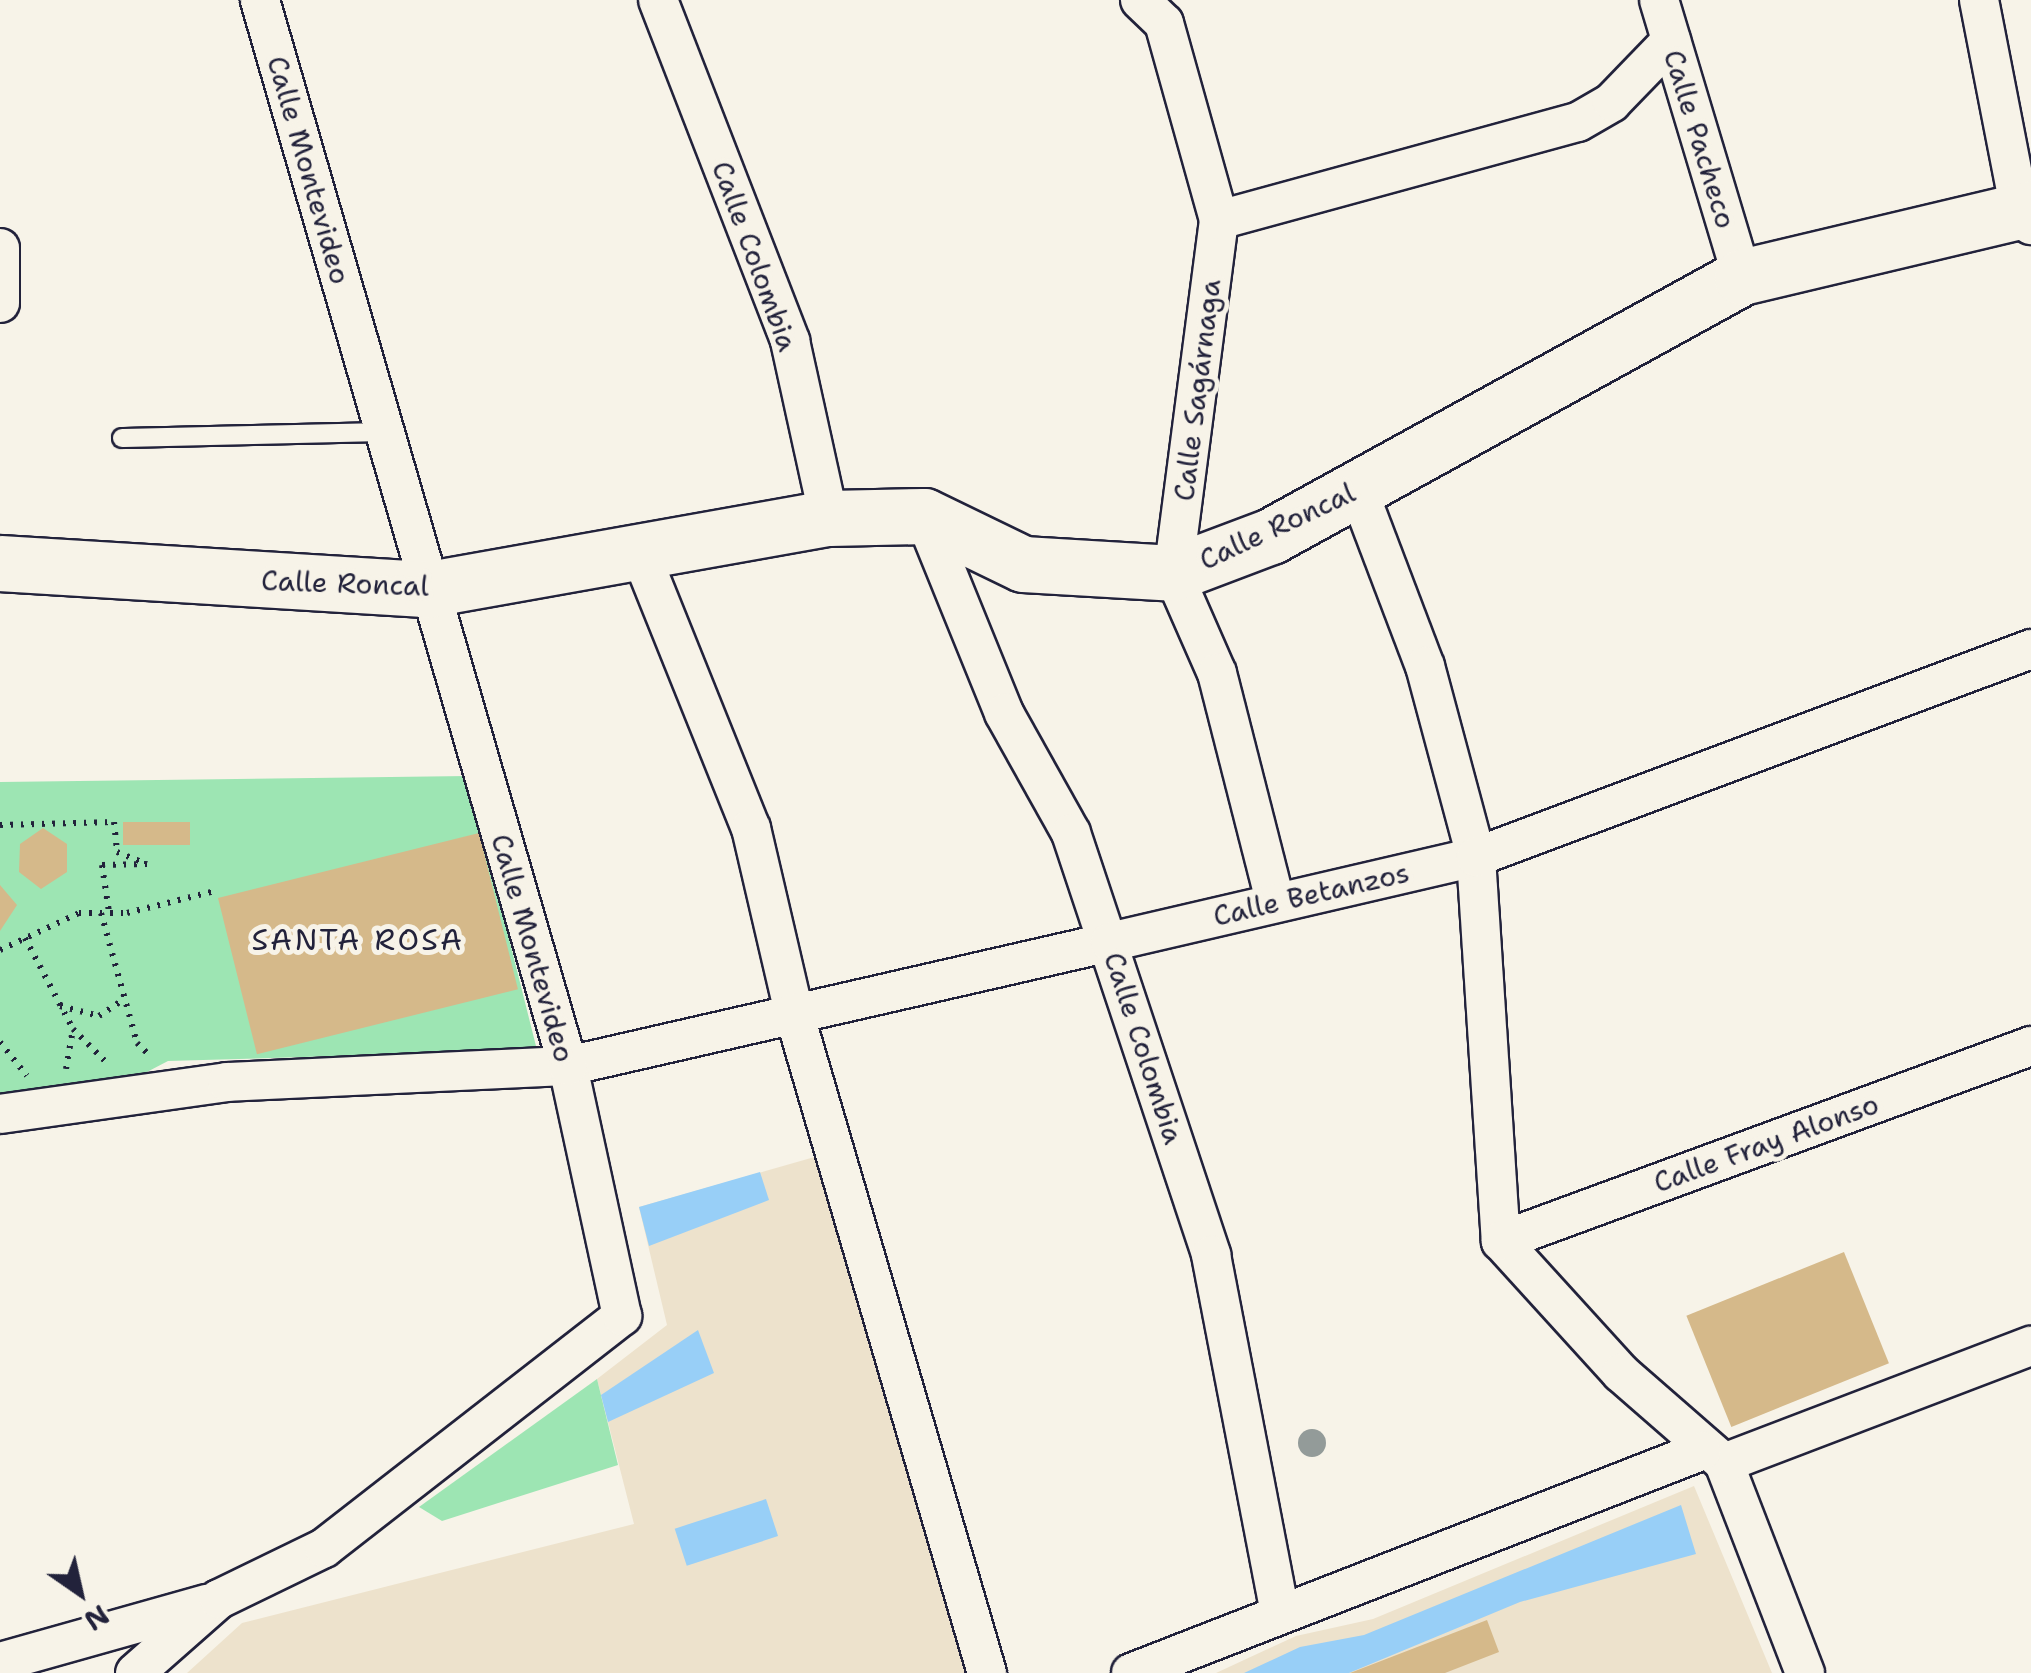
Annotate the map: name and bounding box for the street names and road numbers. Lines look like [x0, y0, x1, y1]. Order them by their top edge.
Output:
street label: Calle Pacheco [1657, 46, 1743, 232]
street label: Calle Montevideo [260, 52, 358, 288]
street label: Calle Colombia [705, 156, 805, 356]
street label: Calle Sagárnaga [1167, 277, 1227, 503]
street label: Calle Roncal [1194, 475, 1360, 577]
street label: Calle Roncal [261, 563, 429, 603]
street label: Calle Montevideo [484, 830, 582, 1066]
street label: Calle Betanzos [1210, 855, 1412, 933]
street label: Calle Colombia [1097, 948, 1191, 1148]
street label: Calle Fray Alonso [1649, 1087, 1883, 1199]

